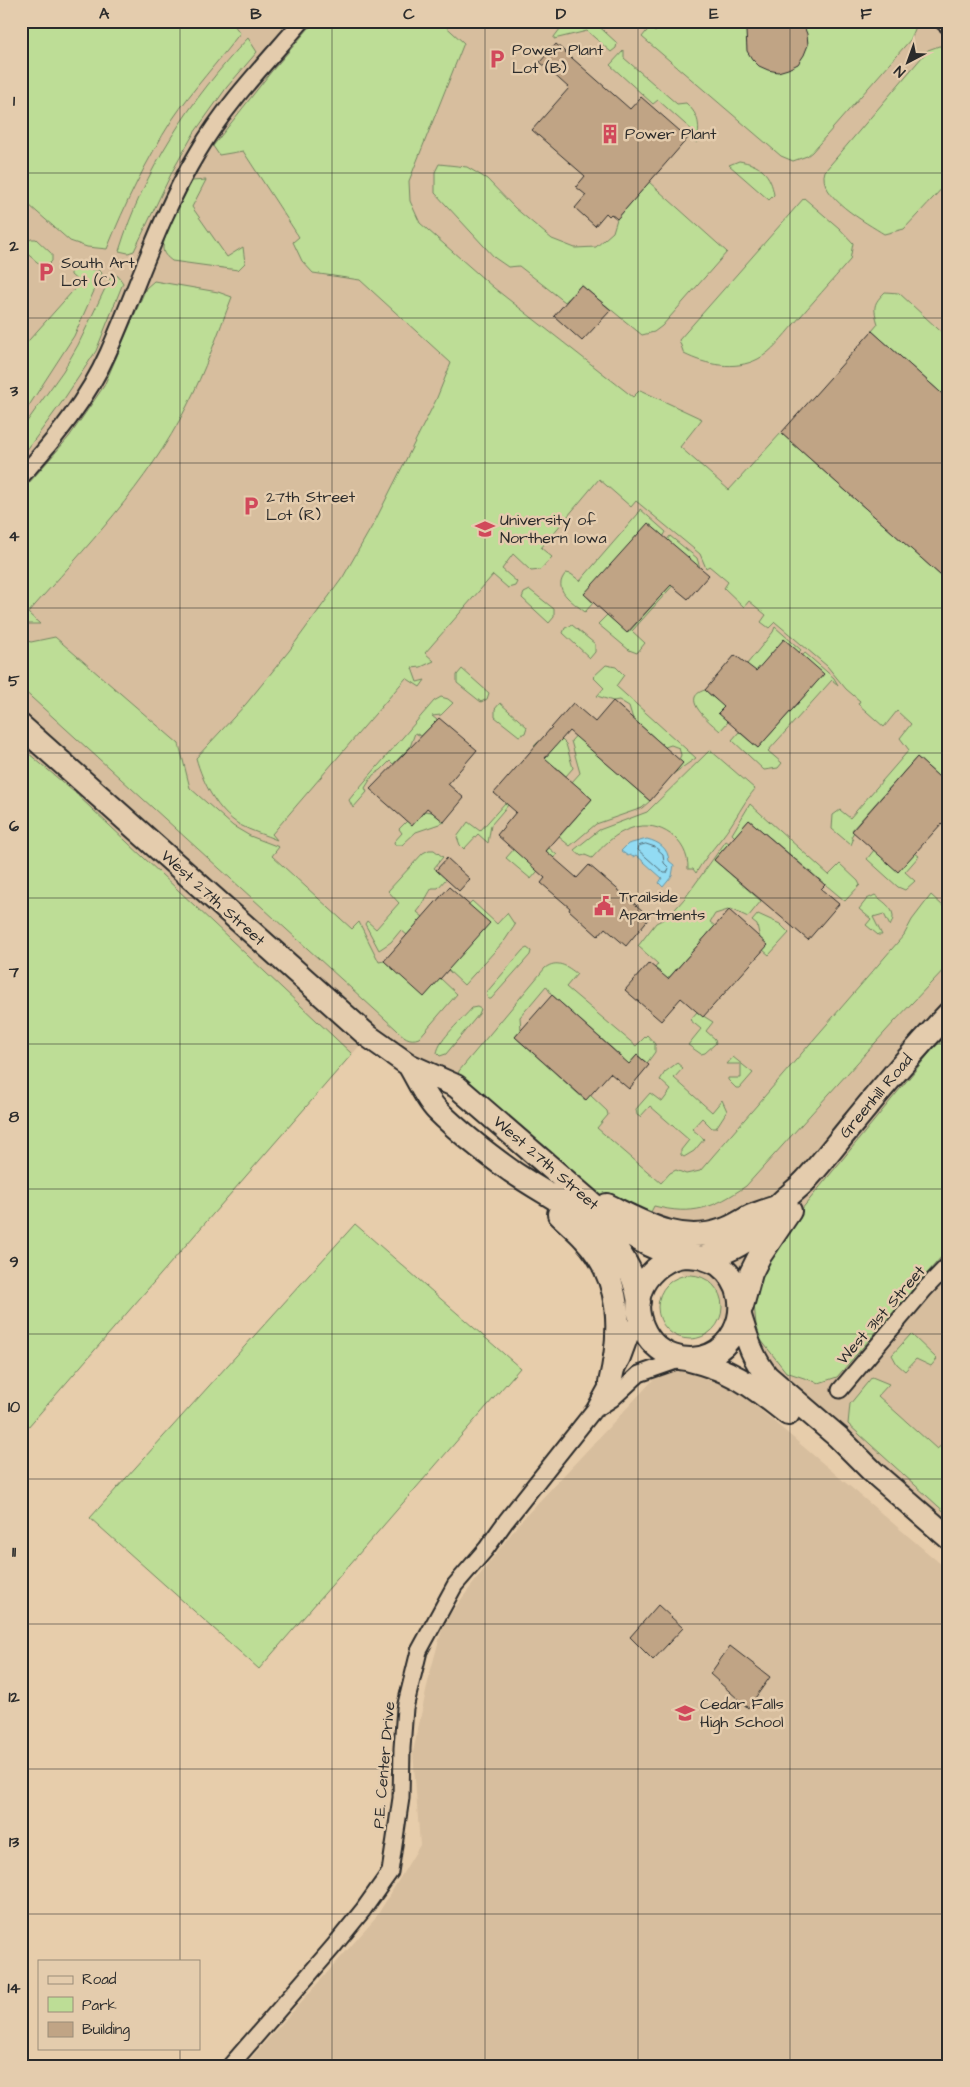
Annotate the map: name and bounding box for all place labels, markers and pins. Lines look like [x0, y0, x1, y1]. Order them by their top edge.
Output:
place label: Power Plant Lot (B) [512, 39, 604, 79]
parking icon: Power Plant Lot (B) [486, 48, 508, 70]
building icon: Power Plant [599, 123, 621, 145]
place label: Power Plant [625, 123, 717, 145]
place label: South Art Lot (C) [61, 252, 135, 292]
parking icon: South Art Lot (C) [35, 261, 57, 283]
place label: 27th Street Lot (R) [266, 486, 356, 526]
parking icon: 27th Street Lot (R) [240, 495, 262, 517]
place label: University of Northern Iowa [500, 509, 607, 549]
school or university icon: University of Northern Iowa [474, 518, 496, 540]
place label: Trailside Apartments [619, 886, 705, 926]
public building icon: Trailside Apartments [593, 895, 615, 917]
place label: Cedar Falls High School [700, 1693, 784, 1734]
school or university icon: Cedar Falls High School [674, 1702, 696, 1724]

